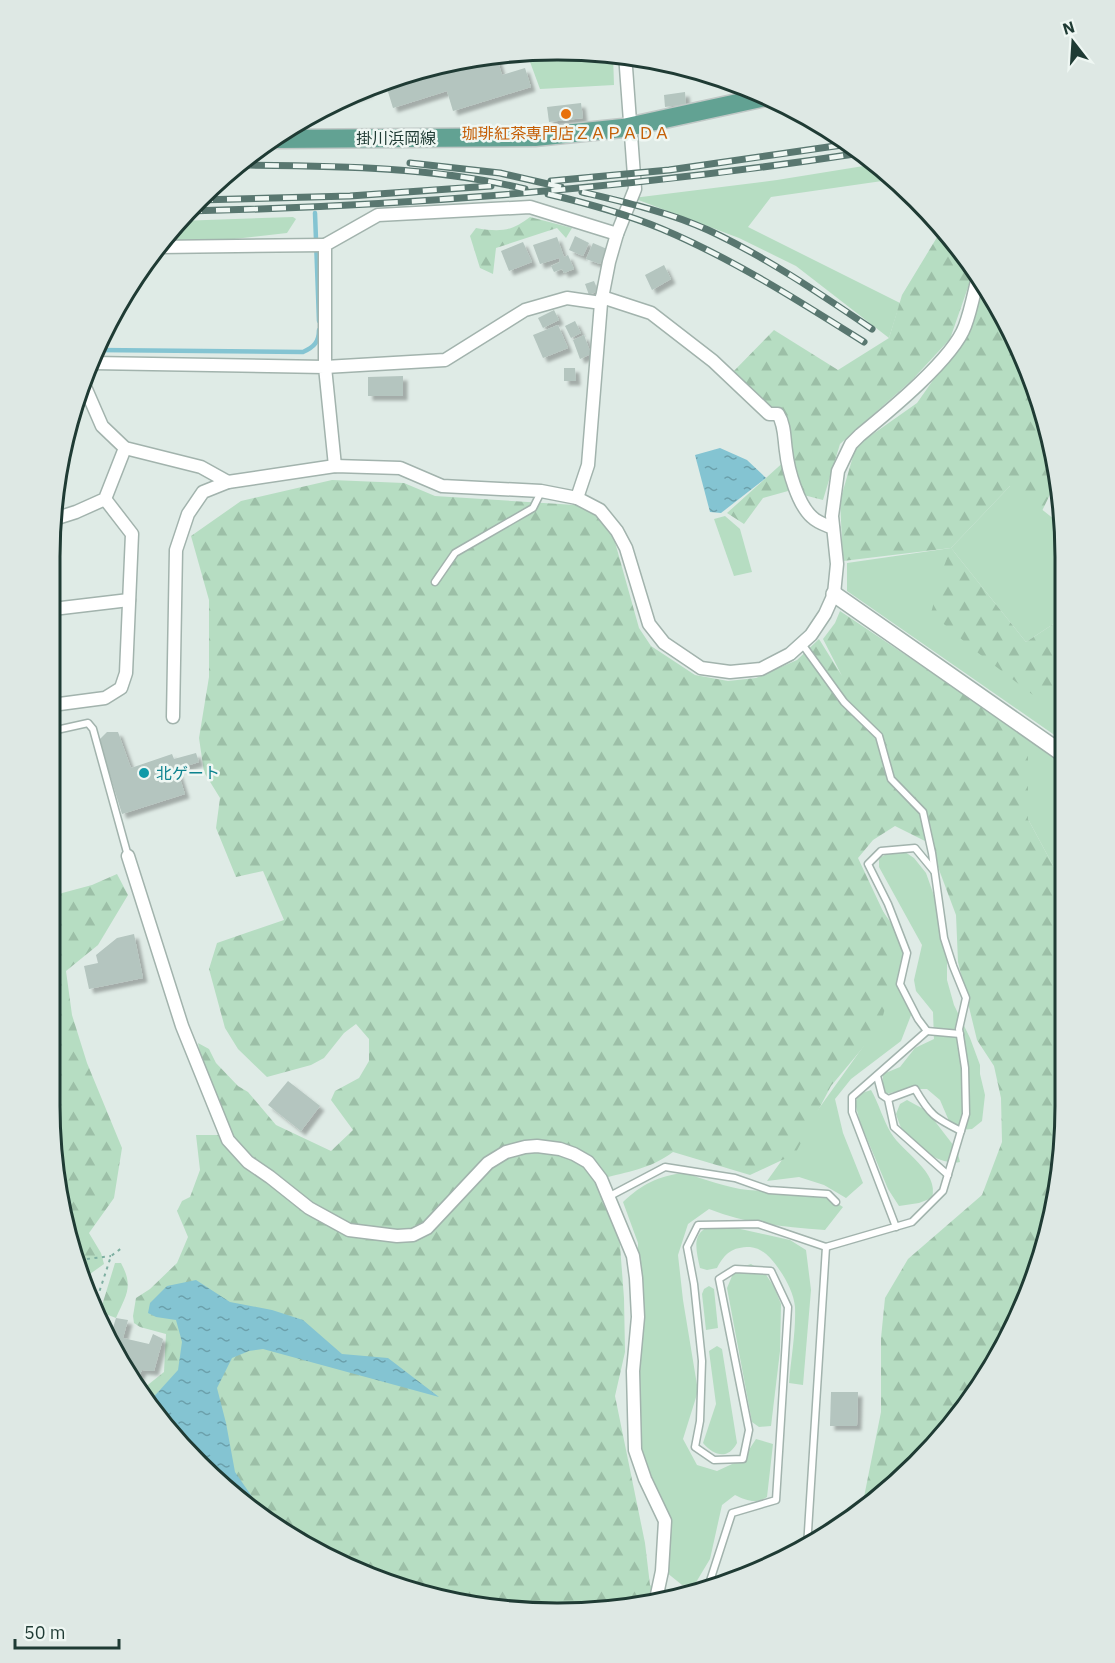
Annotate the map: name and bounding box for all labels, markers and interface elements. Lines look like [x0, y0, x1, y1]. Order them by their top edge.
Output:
north arrow [1043, 12, 1103, 72]
text: N [1060, 16, 1077, 39]
marker: 珈琲紅茶専門店ＺＡＰＡＤＡ [559, 107, 573, 121]
place label: 珈琲紅茶専門店ＺＡＰＡＤＡ [462, 123, 670, 143]
street label: 掛川浜岡線 [356, 128, 436, 148]
place label: 北ゲート [156, 763, 220, 783]
marker: 北ゲート [137, 766, 151, 780]
scale bar [15, 1612, 118, 1650]
text: 50 m [24, 1621, 66, 1644]

